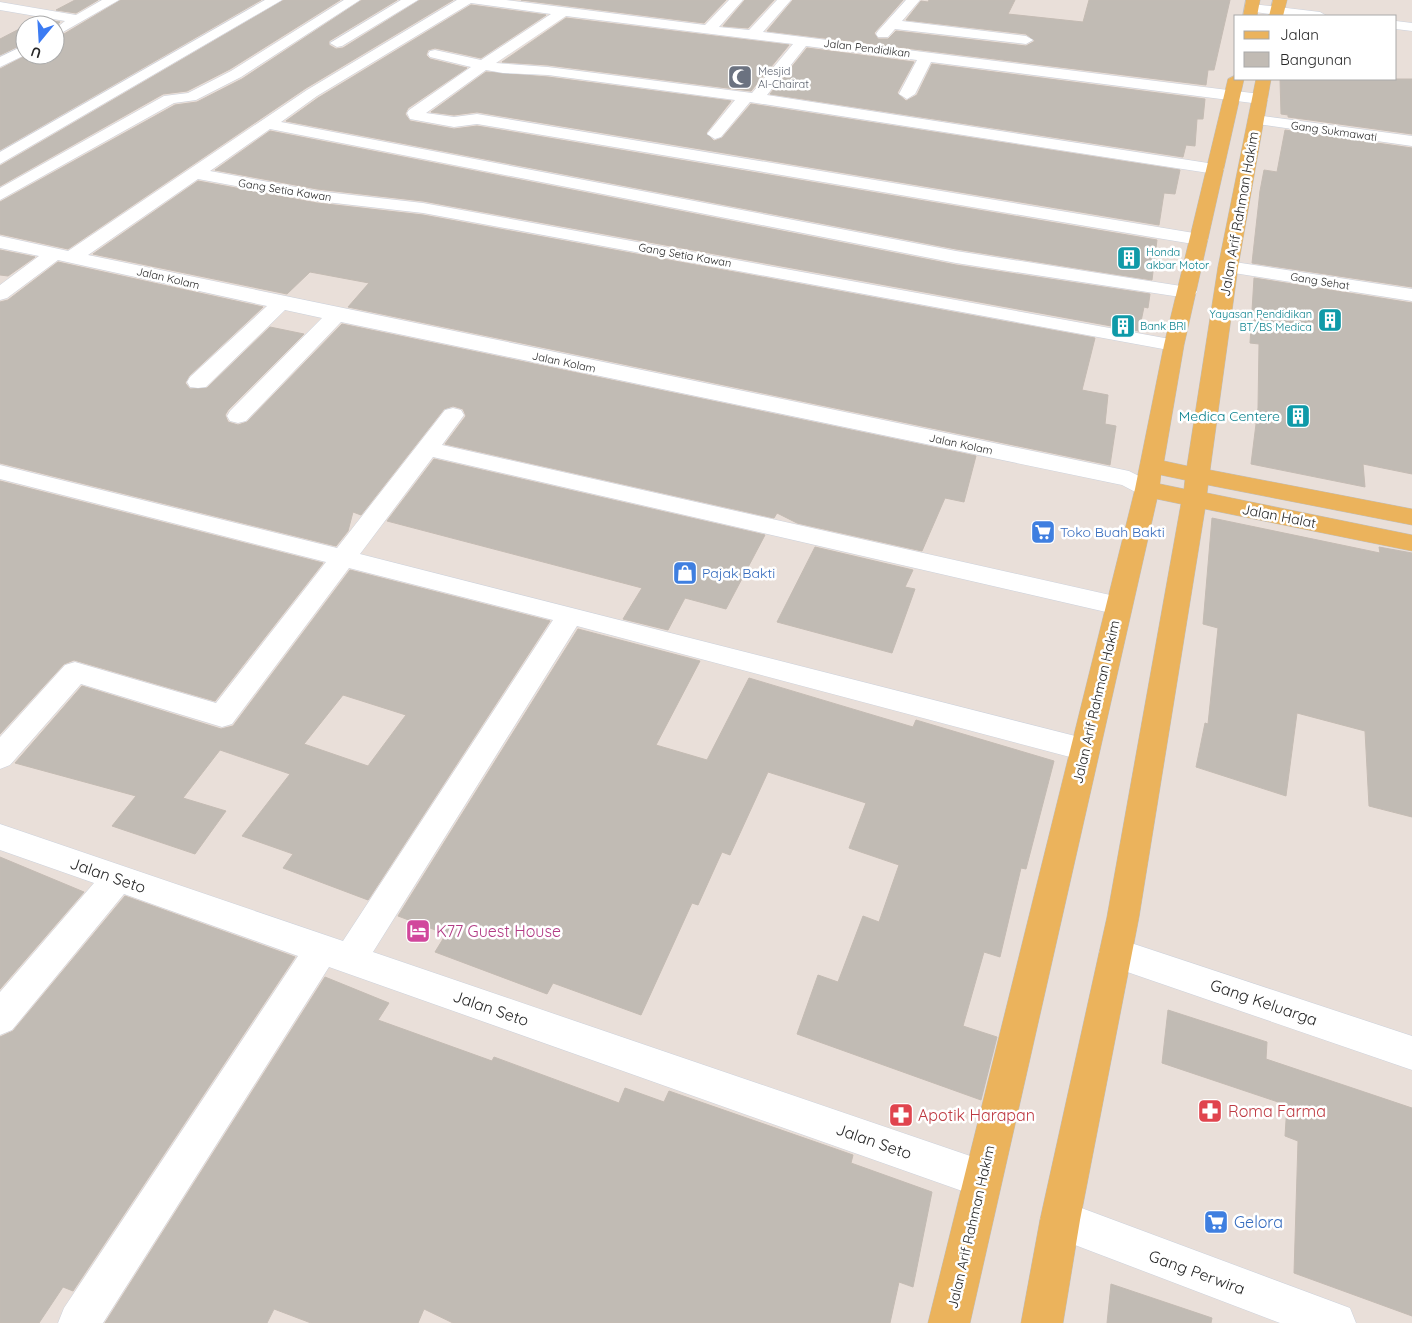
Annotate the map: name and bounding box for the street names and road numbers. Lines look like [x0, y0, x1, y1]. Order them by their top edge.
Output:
street label: Jalan Pendidikan [823, 36, 911, 60]
street label: Gang Sukmawati [1290, 118, 1378, 144]
street label: Jalan Arif Rahman Hakim [1216, 130, 1262, 298]
street label: Gang Setia Kawan [237, 176, 333, 204]
street label: Gang Setia Kawan [637, 240, 733, 270]
street label: Jalan Kolam [135, 264, 201, 292]
street label: Gang Sehat [1289, 269, 1351, 293]
street label: Jalan Kolam [531, 348, 597, 376]
street label: Jalan Kolam [928, 430, 994, 458]
street label: Jalan Halat [1240, 500, 1318, 532]
street label: Jalan Arif Rahman Hakim [1068, 618, 1124, 786]
street label: Jalan Seto [67, 853, 149, 897]
street label: Gang Keluarga [1208, 974, 1320, 1030]
street label: Jalan Seto [450, 986, 532, 1030]
street label: Jalan Seto [833, 1119, 915, 1163]
street label: Jalan Arif Rahman Hakim [943, 1143, 999, 1311]
street label: Gang Perwira [1146, 1245, 1248, 1299]

